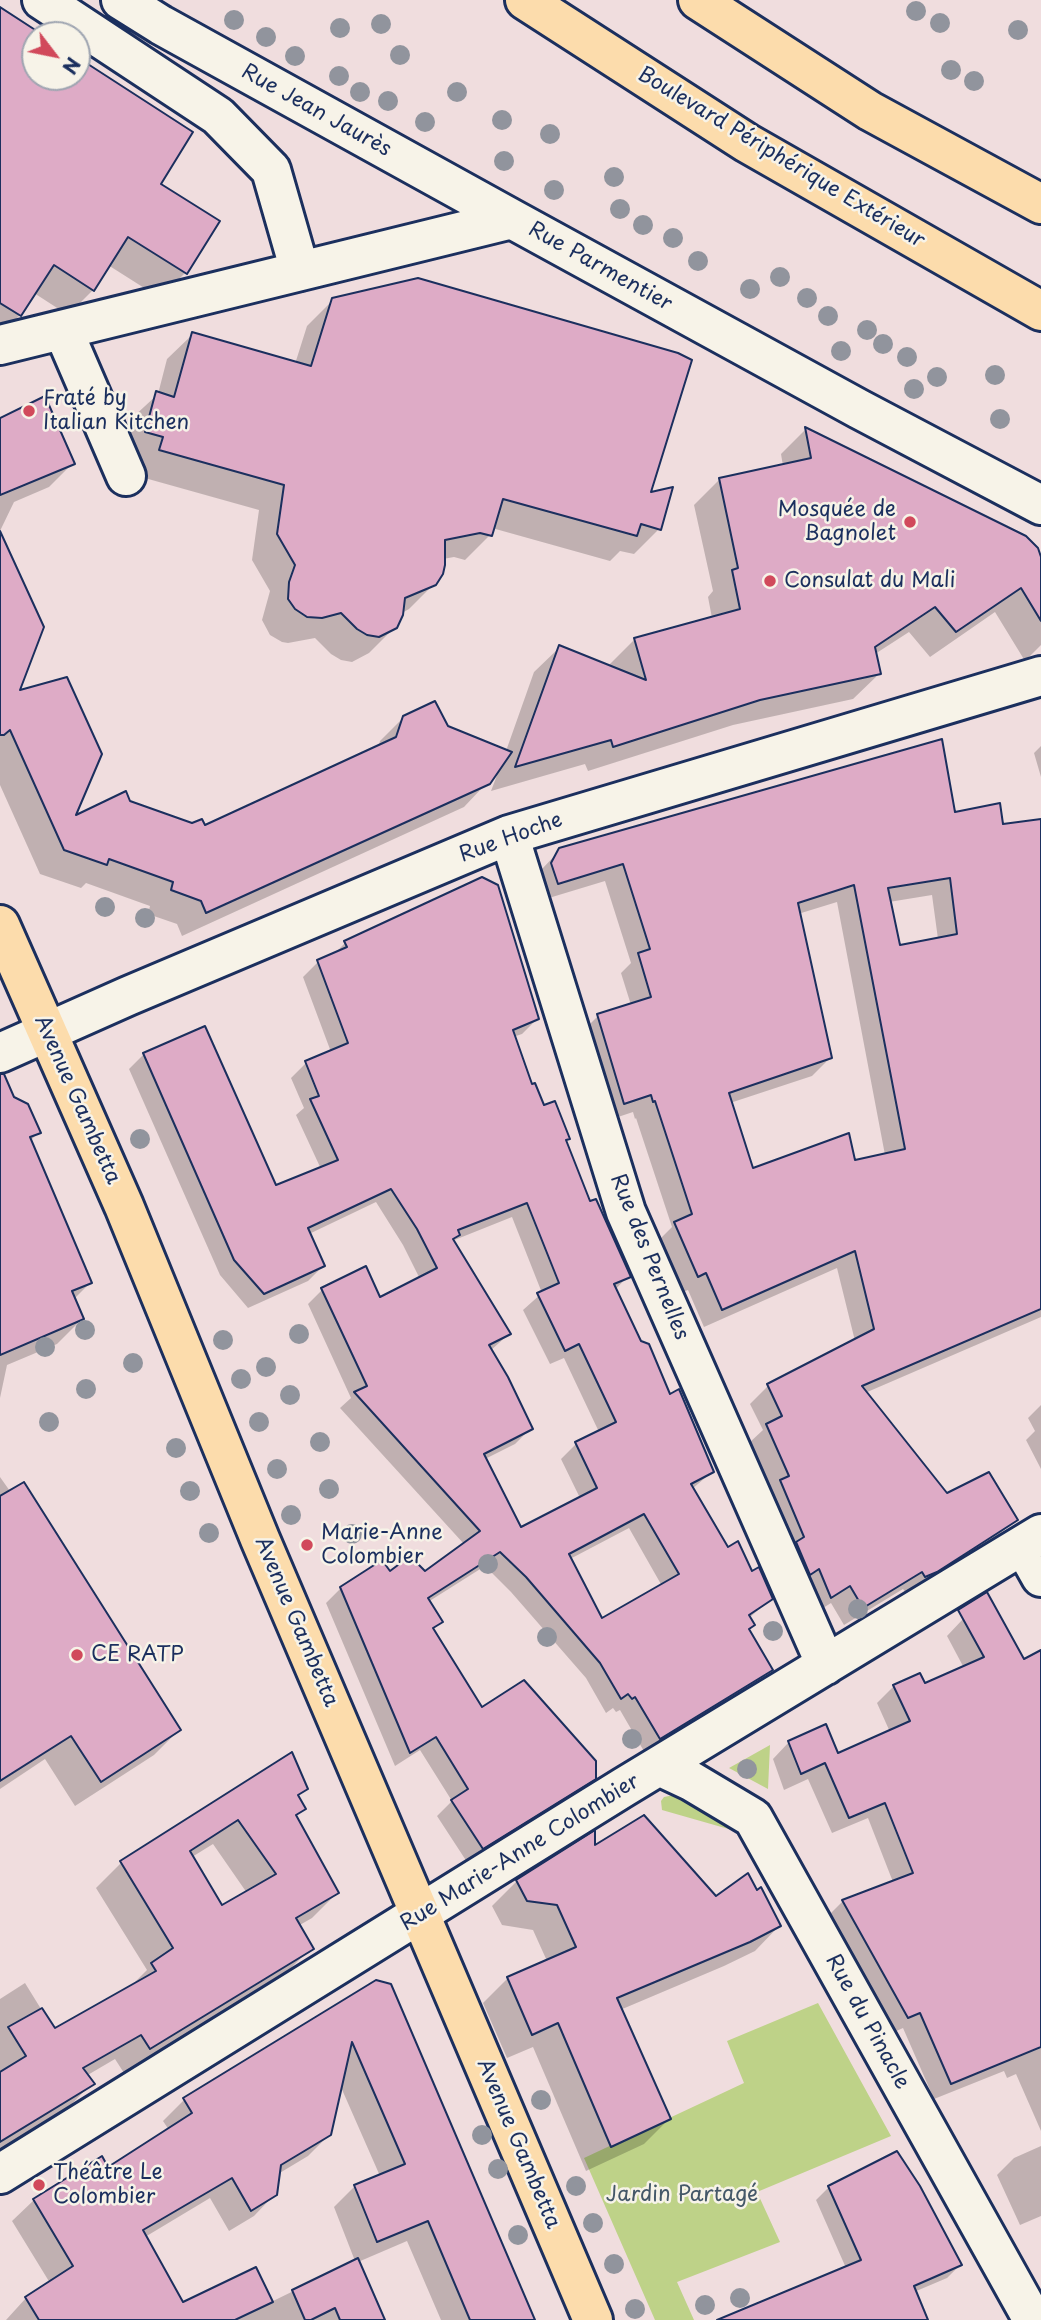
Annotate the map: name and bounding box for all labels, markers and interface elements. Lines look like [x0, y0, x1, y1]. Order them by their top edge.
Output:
north arrow [21, 21, 91, 91]
text: N [56, 52, 88, 80]
street label: Rue Jean Jaurès [237, 59, 395, 163]
street label: Boulevard Périphérique Extérieur [633, 62, 929, 254]
street label: Rue Parmentier [524, 217, 676, 317]
place label: Fraté by Italian Kitchen [43, 386, 189, 436]
marker: Fraté by Italian Kitchen [21, 403, 37, 419]
place label: Mosquée de Bagnolet [778, 497, 896, 547]
marker: Mosquée de Bagnolet [902, 514, 918, 530]
place label: Consulat du Mali [784, 568, 956, 594]
marker: Consulat du Mali [762, 573, 778, 589]
street label: Rue Hoche [456, 808, 566, 868]
street label: Avenue Gambetta [28, 1012, 126, 1188]
street label: Rue des Pernelles [604, 1170, 694, 1344]
place label: Marie-Anne Colombier [321, 1520, 443, 1570]
street label: Avenue Gambetta [249, 1533, 343, 1711]
marker: Marie-Anne Colombier [299, 1537, 315, 1553]
place label: CE RATP [91, 1642, 184, 1668]
marker: CE RATP [69, 1647, 85, 1663]
street label: Rue Marie-Anne Colombier [396, 1769, 644, 1937]
street label: Rue du Pinacle [820, 1950, 914, 2094]
street label: Avenue Gambetta [471, 2055, 565, 2233]
place label: Théâtre Le Colombier [53, 2160, 163, 2210]
marker: Théâtre Le Colombier [31, 2177, 47, 2193]
park label: Jardin Partagé [606, 2182, 758, 2208]

